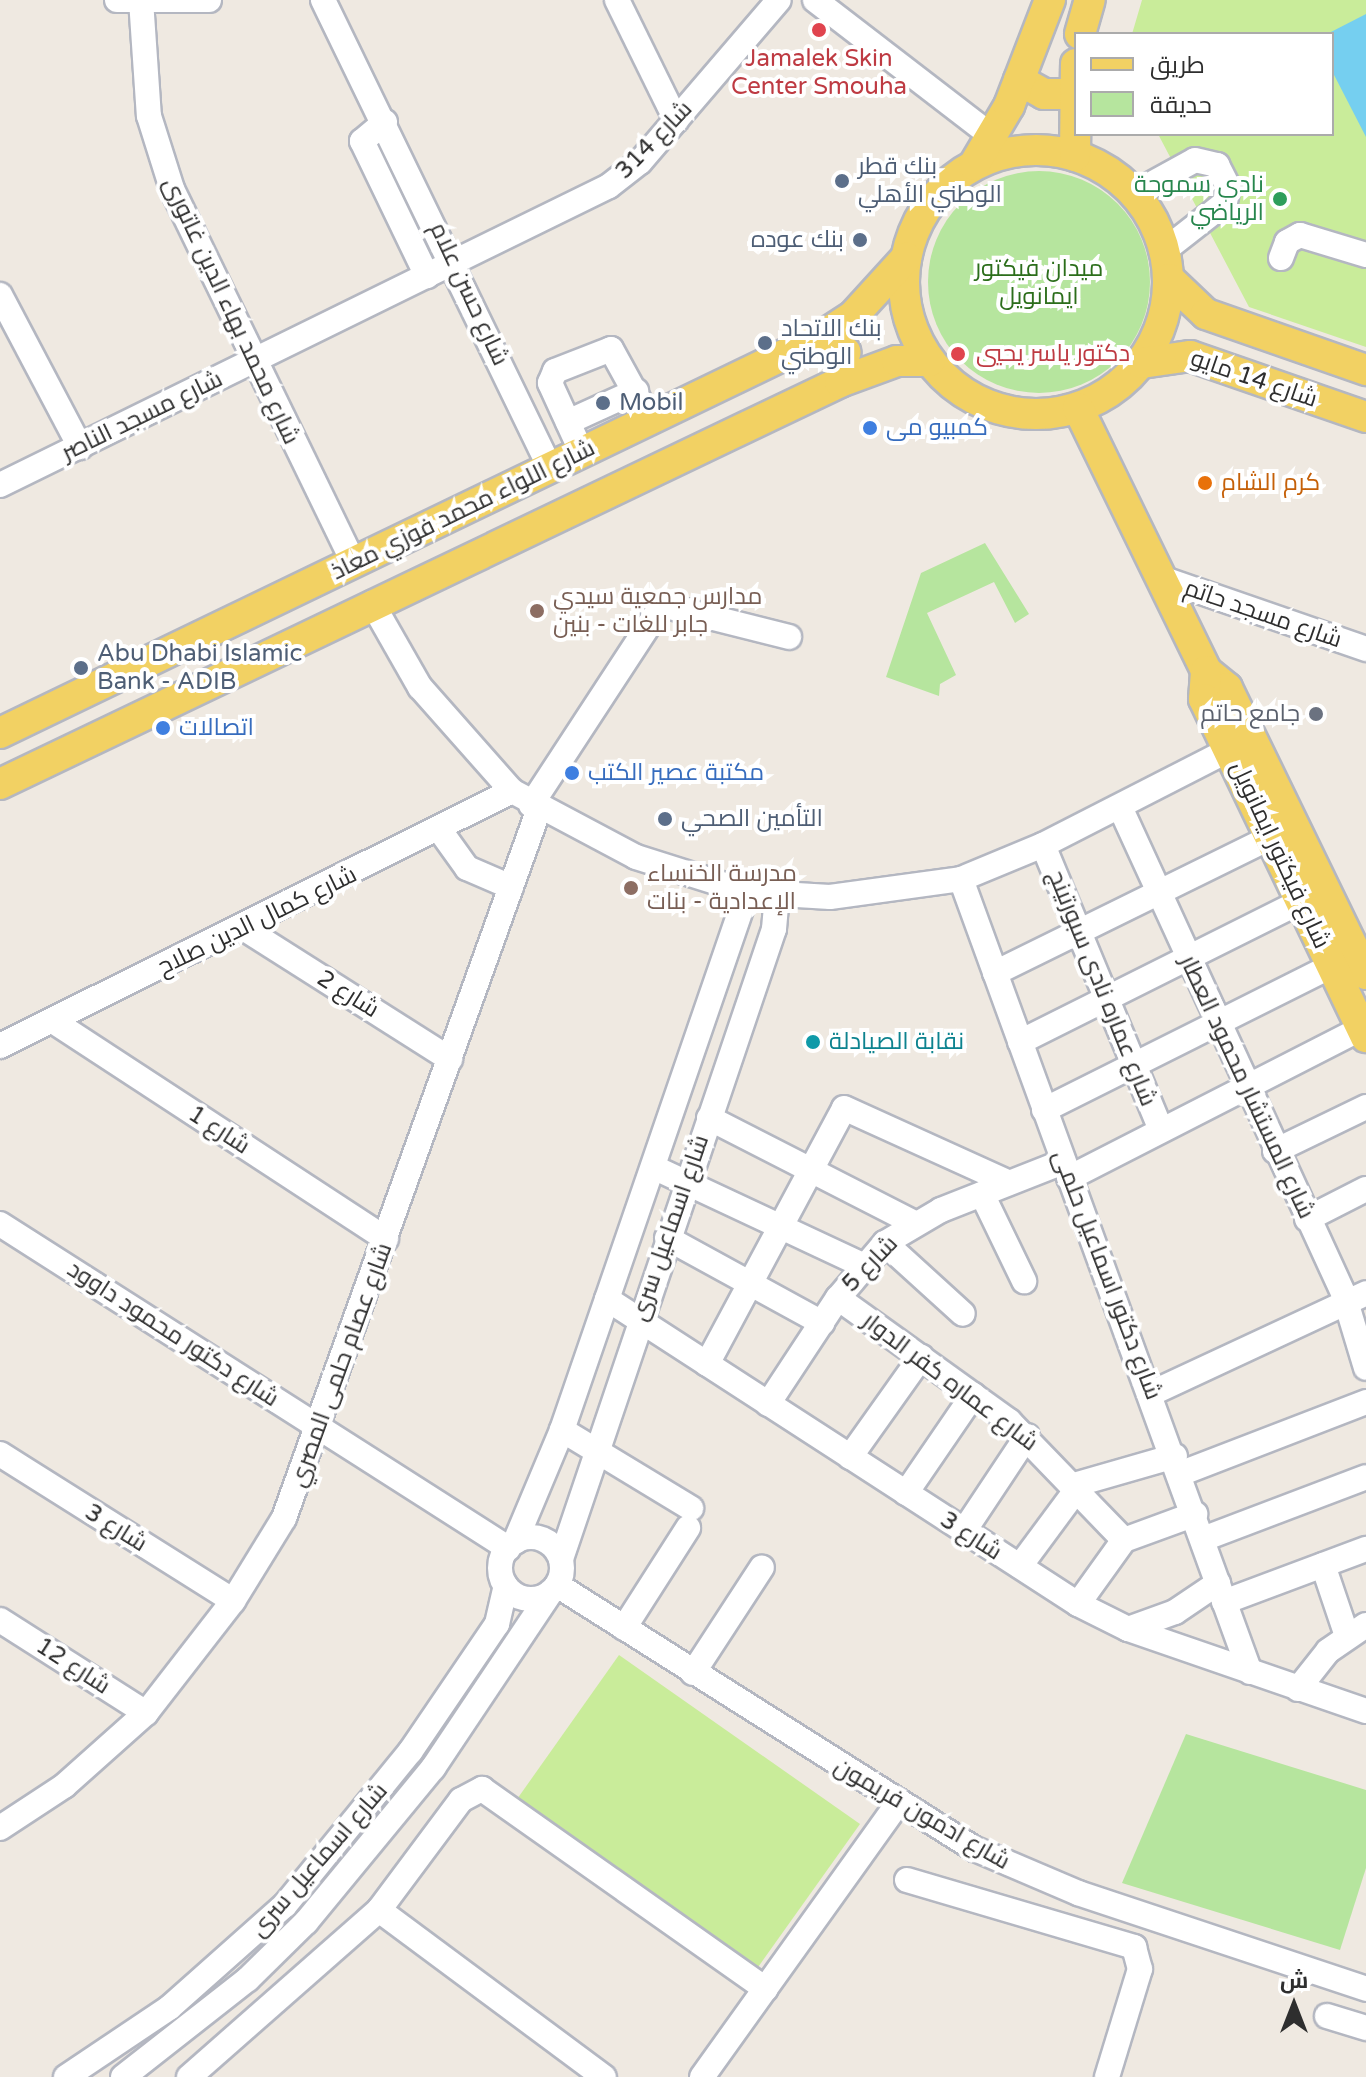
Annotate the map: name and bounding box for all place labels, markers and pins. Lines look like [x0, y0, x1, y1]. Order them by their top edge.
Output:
marker: Jamalek Skin Center Smouha [808, 19, 830, 41]
place label: Jamalek Skin Center Smouha [731, 45, 907, 101]
place label: بنك قطر الوطني الأهلي [858, 153, 1002, 209]
place label: نادي سموحة الرياضي [1134, 171, 1264, 227]
marker: بنك قطر الوطني الأهلي [833, 172, 851, 190]
marker: نادي سموحة الرياضي [1271, 190, 1289, 208]
place label: بنك عوده [751, 226, 844, 254]
marker: بنك عوده [851, 231, 869, 249]
place label: بنك الاتحاد الوطني [781, 315, 882, 371]
marker: بنك الاتحاد الوطني [756, 334, 774, 352]
place label: دكتور ياسر يحيي [976, 340, 1130, 368]
marker: دكتور ياسر يحيي [947, 343, 969, 365]
place label: Mobil [619, 389, 684, 417]
marker: Mobil [594, 394, 612, 412]
place label: كمبيو مى [886, 414, 988, 442]
marker: كمبيو مى [861, 419, 879, 437]
place label: كرم الشام [1221, 469, 1320, 497]
marker: كرم الشام [1196, 474, 1214, 492]
place label: مدارس جمعية سيدي جابر للغات - بنين [553, 583, 763, 639]
marker: مدارس جمعية سيدي جابر للغات - بنين [528, 602, 546, 620]
place label: Abu Dhabi Islamic Bank - ADIB [97, 640, 302, 696]
marker: Abu Dhabi Islamic Bank - ADIB [72, 659, 90, 677]
place label: جامع حاتم [1200, 700, 1300, 728]
marker: جامع حاتم [1307, 705, 1325, 723]
place label: اتصالات [179, 714, 254, 742]
marker: اتصالات [154, 719, 172, 737]
place label: مكتبة عصير الكتب [588, 759, 764, 787]
marker: مكتبة عصير الكتب [563, 764, 581, 782]
place label: التأمين الصحي [681, 805, 823, 833]
marker: التأمين الصحي [656, 810, 674, 828]
place label: مدرسة الخنساء الإعدادية - بنات [647, 860, 797, 916]
marker: مدرسة الخنساء الإعدادية - بنات [622, 879, 640, 897]
place label: نقابة الصيادلة [829, 1028, 964, 1056]
marker: نقابة الصيادلة [804, 1033, 822, 1051]

